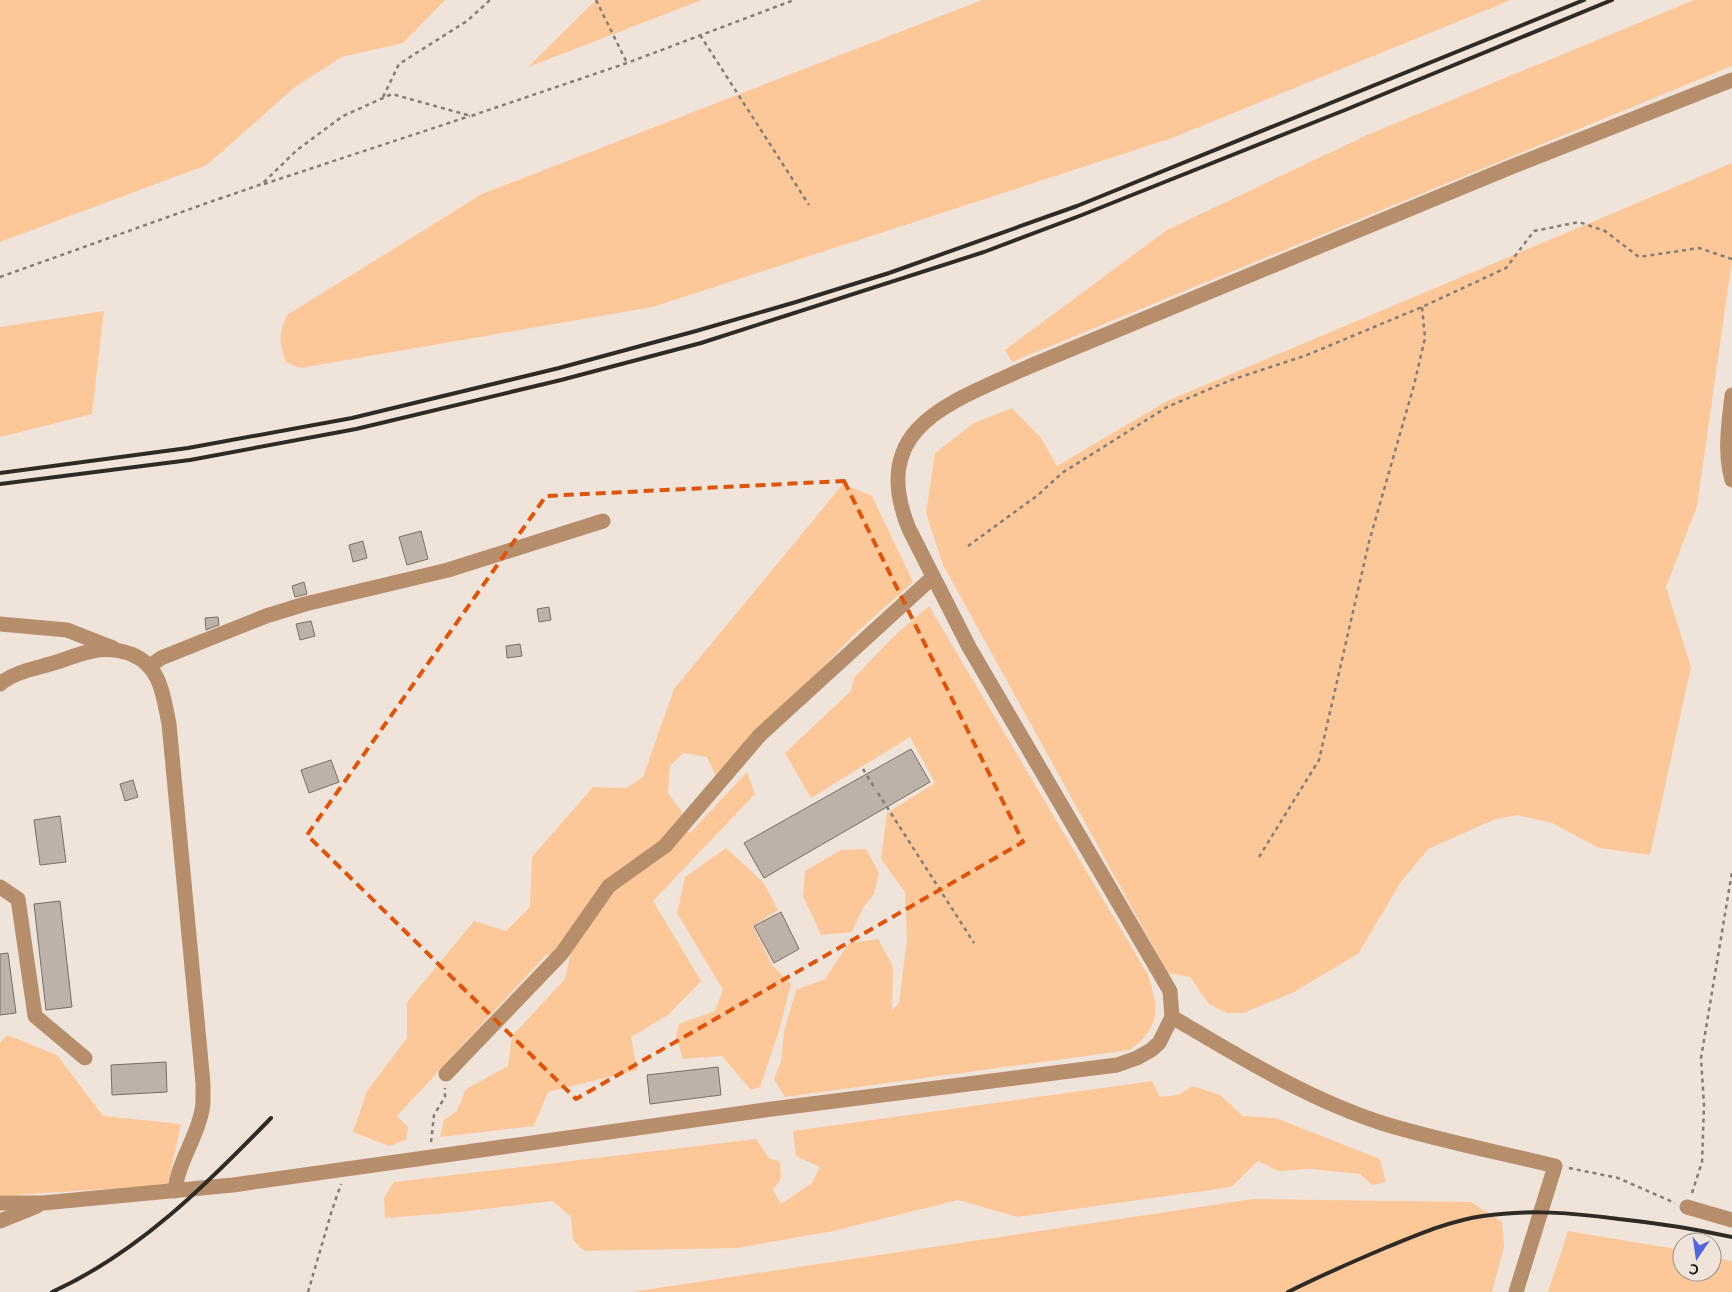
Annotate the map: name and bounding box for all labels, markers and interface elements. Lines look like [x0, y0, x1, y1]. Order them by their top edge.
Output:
north arrow [1672, 1232, 1722, 1282]
text: С [1687, 1260, 1701, 1280]

